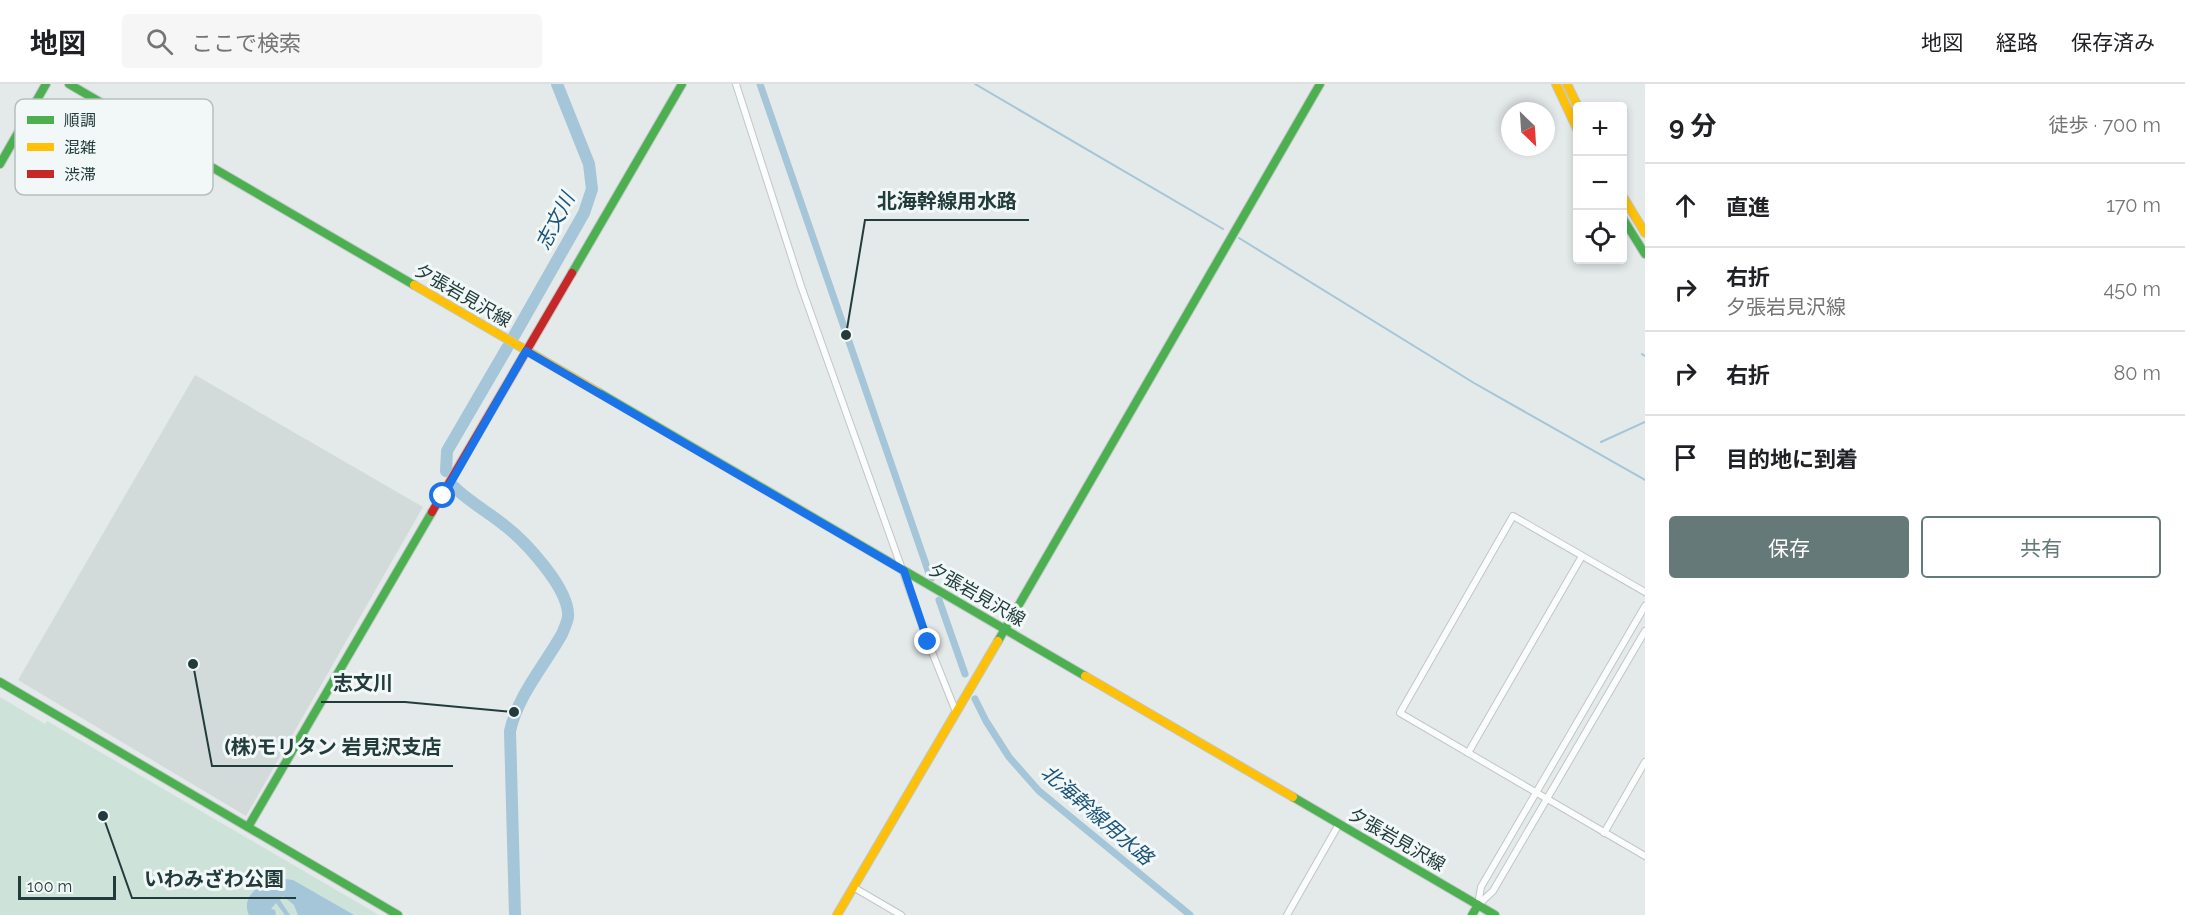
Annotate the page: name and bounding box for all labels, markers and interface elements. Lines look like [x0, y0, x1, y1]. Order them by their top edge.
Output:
search box [122, 14, 542, 68]
icon: search [143, 25, 176, 58]
text: 地図 [30, 27, 86, 60]
text: ここで検索 [191, 30, 301, 56]
text: 地図 [1921, 30, 1963, 55]
text: 経路 [1996, 30, 2038, 55]
text: 保存済み [2071, 30, 2155, 55]
legend [15, 99, 213, 195]
north arrow [1501, 102, 1555, 156]
map controls [1573, 102, 1627, 264]
button: + [1573, 102, 1627, 156]
text: 順調 [64, 111, 96, 130]
text: 9 分 [1669, 111, 1717, 141]
text: 徒歩 · 700 m [2048, 113, 2161, 137]
text: 混雑 [64, 138, 96, 157]
button: − [1573, 156, 1627, 210]
text: 渋滞 [64, 165, 96, 184]
callout: 北海幹線用水路 [865, 182, 1029, 220]
water label: 志文川 [531, 187, 580, 253]
text: 北海幹線用水路 [877, 189, 1017, 213]
icon: ahead [1669, 189, 1702, 222]
text: 170 m [2106, 193, 2161, 217]
text: 直進 [1726, 194, 1770, 220]
button: locate [1573, 210, 1627, 264]
street label: 夕張岩見沢線 [411, 259, 515, 331]
text: 右折 [1726, 264, 1770, 290]
icon: right [1669, 273, 1702, 306]
text: 450 m [2103, 277, 2161, 301]
text: 夕張岩見沢線 [1726, 295, 1846, 319]
icon: right [1669, 357, 1702, 390]
text: 80 m [2113, 361, 2161, 385]
text: 右折 [1726, 362, 1770, 388]
icon: arrive [1669, 441, 1702, 474]
text: 目的地に到着 [1726, 446, 1858, 472]
route start [429, 482, 455, 508]
button: 保存 [1669, 516, 1909, 578]
button: 共有 [1921, 516, 2161, 578]
street label: 夕張岩見沢線 [925, 558, 1029, 630]
route end [914, 628, 940, 654]
callout: 志文川 [321, 664, 405, 702]
text: 志文川 [333, 671, 393, 695]
callout: (株)モリタン 岩見沢支店 [212, 728, 453, 766]
text: (株)モリタン 岩見沢支店 [224, 735, 442, 759]
water label: 北海幹線用水路 [1036, 760, 1159, 871]
street label: 夕張岩見沢線 [1345, 803, 1449, 875]
callout: いわみざわ公園 [132, 860, 296, 898]
text: いわみざわ公園 [144, 867, 284, 891]
scale bar [18, 873, 116, 900]
text: 100 m [27, 877, 72, 896]

